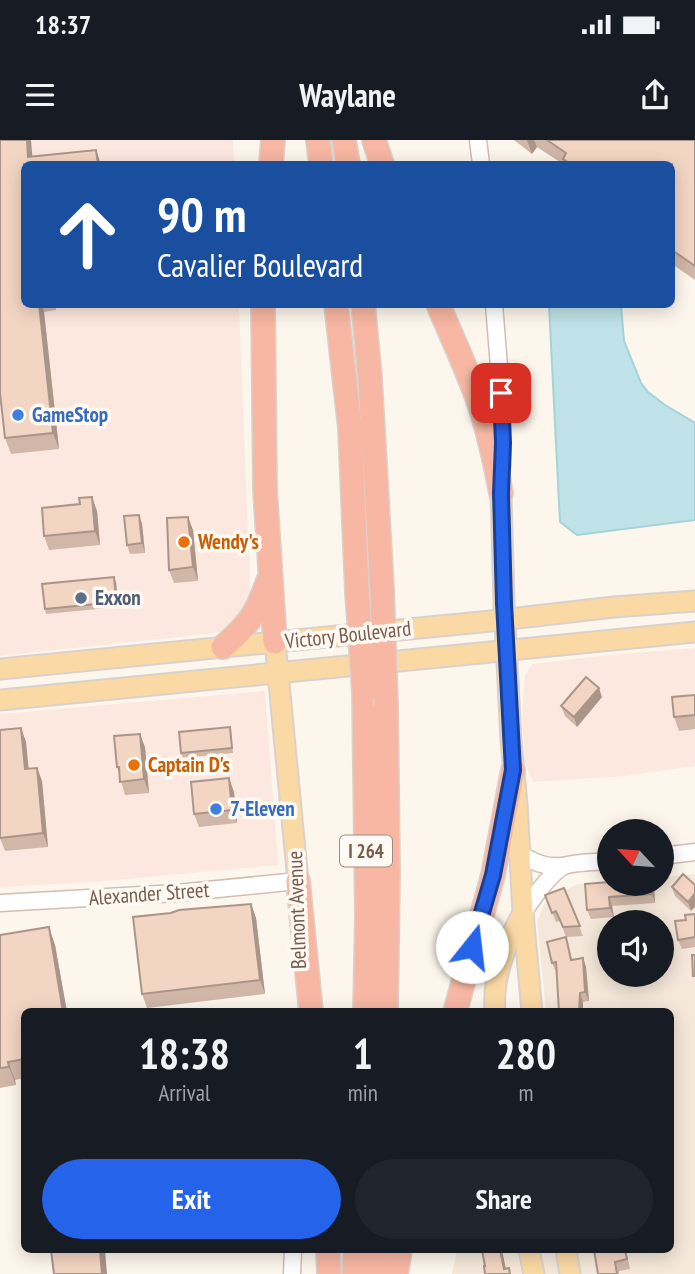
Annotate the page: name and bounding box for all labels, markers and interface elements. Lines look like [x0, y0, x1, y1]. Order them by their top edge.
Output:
text: 18:37 [35, 8, 91, 41]
text: Waylane [299, 74, 396, 116]
icon: menu [21, 76, 59, 114]
icon: share [636, 76, 674, 114]
text: 90 m [157, 182, 246, 246]
icon: ahead [42, 189, 133, 280]
text: Cavalier Boulevard [157, 244, 363, 286]
pin [471, 363, 531, 423]
icon: arrive [482, 374, 520, 412]
place label: GameStop [32, 401, 108, 428]
marker: GameStop [10, 407, 26, 423]
place label: Wendy's [197, 528, 259, 555]
marker: Wendy's [176, 534, 192, 550]
place label: Exxon [95, 584, 141, 611]
marker: Exxon [73, 590, 89, 606]
street label: Victory Boulevard [283, 614, 412, 655]
place label: Captain D's [148, 751, 230, 778]
marker: Captain D's [126, 757, 142, 773]
place label: 7-Eleven [230, 795, 295, 822]
marker: 7-Eleven [208, 801, 224, 817]
north arrow [597, 819, 674, 896]
map controls [597, 819, 674, 987]
road number: I 264 [340, 836, 392, 866]
street label: Belmont Avenue [281, 850, 312, 970]
street label: Alexander Street [88, 876, 210, 911]
position arrow [435, 910, 509, 984]
button: sound [597, 910, 674, 987]
text: 18:38 [139, 1026, 230, 1081]
text: 1 [353, 1026, 373, 1081]
text: 280 [496, 1026, 556, 1081]
text: Arrival [158, 1078, 210, 1107]
text: min [348, 1078, 378, 1107]
text: m [518, 1078, 533, 1107]
button: Exit [42, 1159, 341, 1239]
button: Share [355, 1159, 653, 1239]

